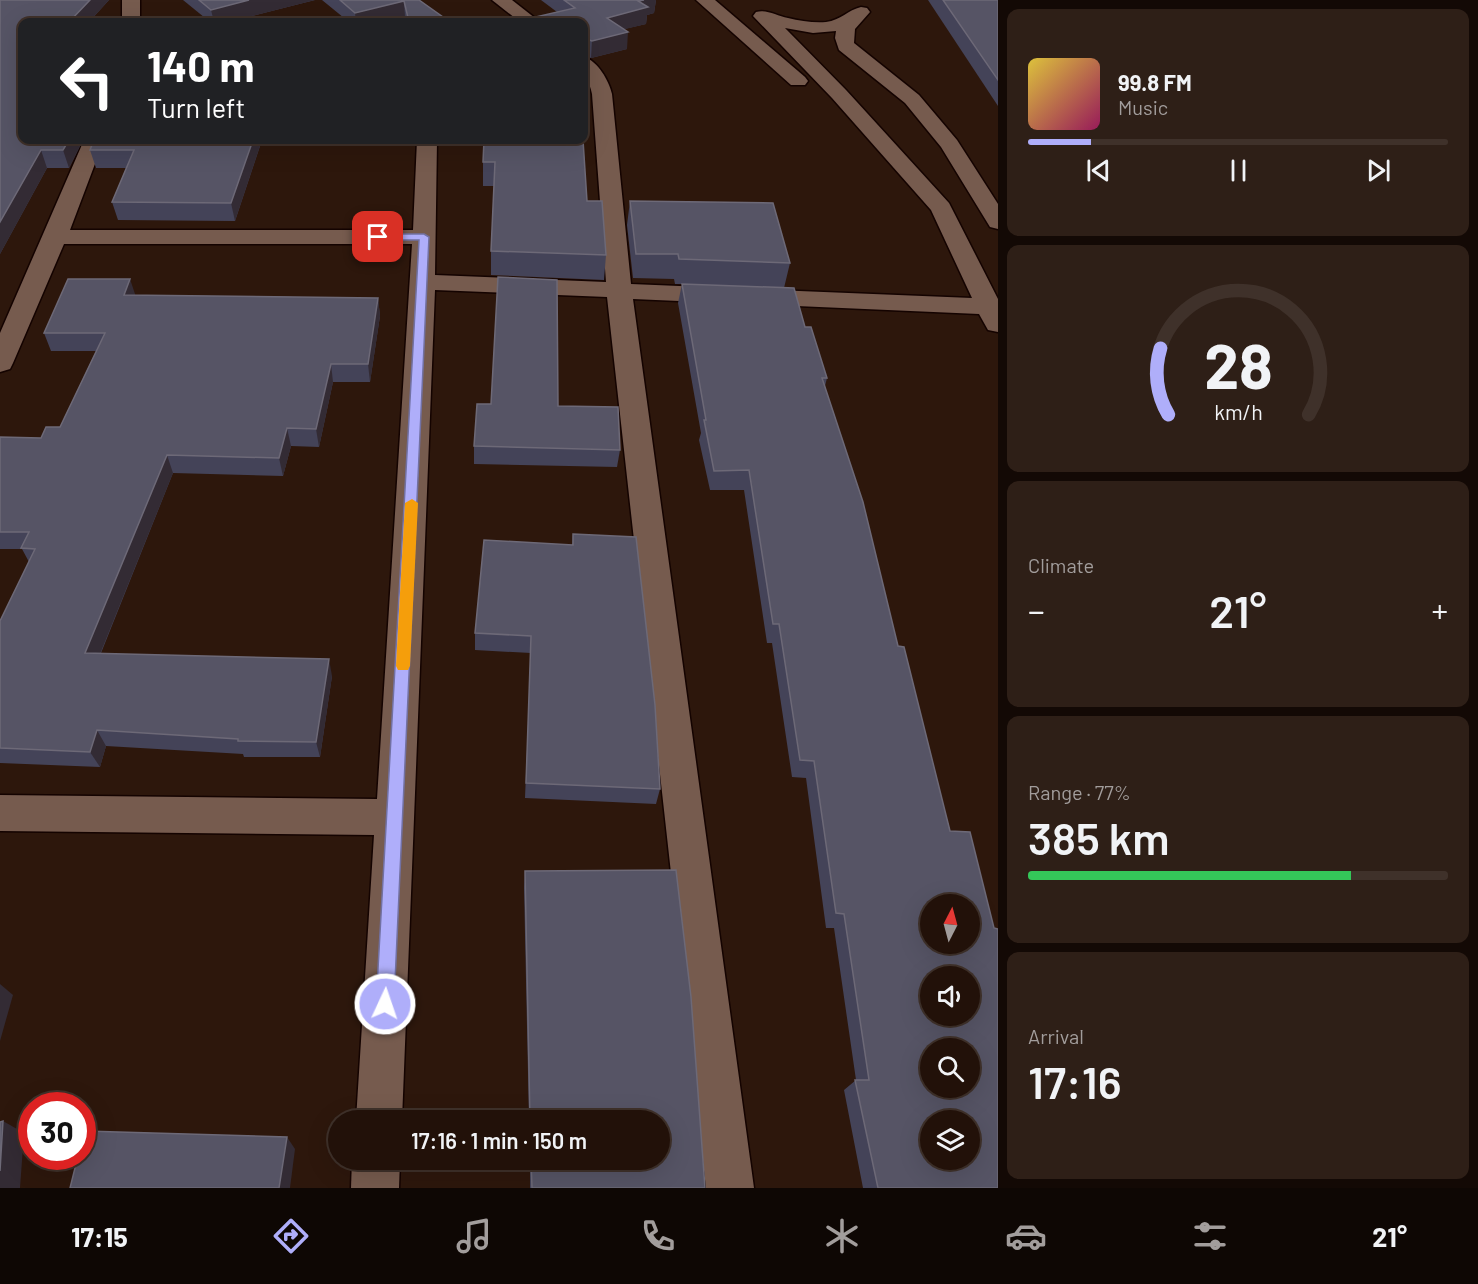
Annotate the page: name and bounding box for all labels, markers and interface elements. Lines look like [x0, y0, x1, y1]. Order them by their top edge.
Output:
text: 140 m [147, 40, 255, 90]
icon: left [48, 42, 126, 120]
text: 99.8 FM [1118, 69, 1192, 95]
text: Turn left [147, 91, 245, 123]
text: Music [1118, 95, 1168, 119]
icon: previous [1082, 154, 1115, 187]
icon: pause [1222, 154, 1255, 187]
icon: next [1362, 154, 1395, 187]
pin [352, 211, 403, 262]
icon: arrive [361, 220, 394, 253]
text: 28 [1204, 327, 1272, 401]
text: km/h [1214, 400, 1262, 425]
text: Climate [1028, 553, 1094, 577]
text: 21° [1209, 583, 1267, 637]
text: − [1028, 590, 1045, 630]
text: + [1431, 590, 1448, 630]
text: Range · 77% [1028, 780, 1131, 804]
text: 385 km [1028, 810, 1170, 864]
north arrow [920, 894, 980, 954]
map controls [920, 894, 980, 1170]
button: sound [920, 966, 980, 1026]
position arrow [353, 972, 417, 1036]
text: Arrival [1028, 1024, 1084, 1048]
button: search [920, 1038, 980, 1098]
text: 17:16 [1028, 1054, 1122, 1108]
speed limit sign: 30 [18, 1092, 96, 1170]
button: layers [920, 1110, 980, 1170]
text: 17:16 · 1 min · 150 m [411, 1127, 587, 1153]
icon: directions [270, 1215, 312, 1257]
icon: music [453, 1215, 495, 1257]
icon: phone [637, 1215, 679, 1257]
icon: climate [821, 1215, 863, 1257]
icon: car [1005, 1215, 1047, 1257]
icon: filters [1189, 1215, 1231, 1257]
text: 17:15 [71, 1220, 128, 1252]
text: 21° [1372, 1220, 1407, 1252]

